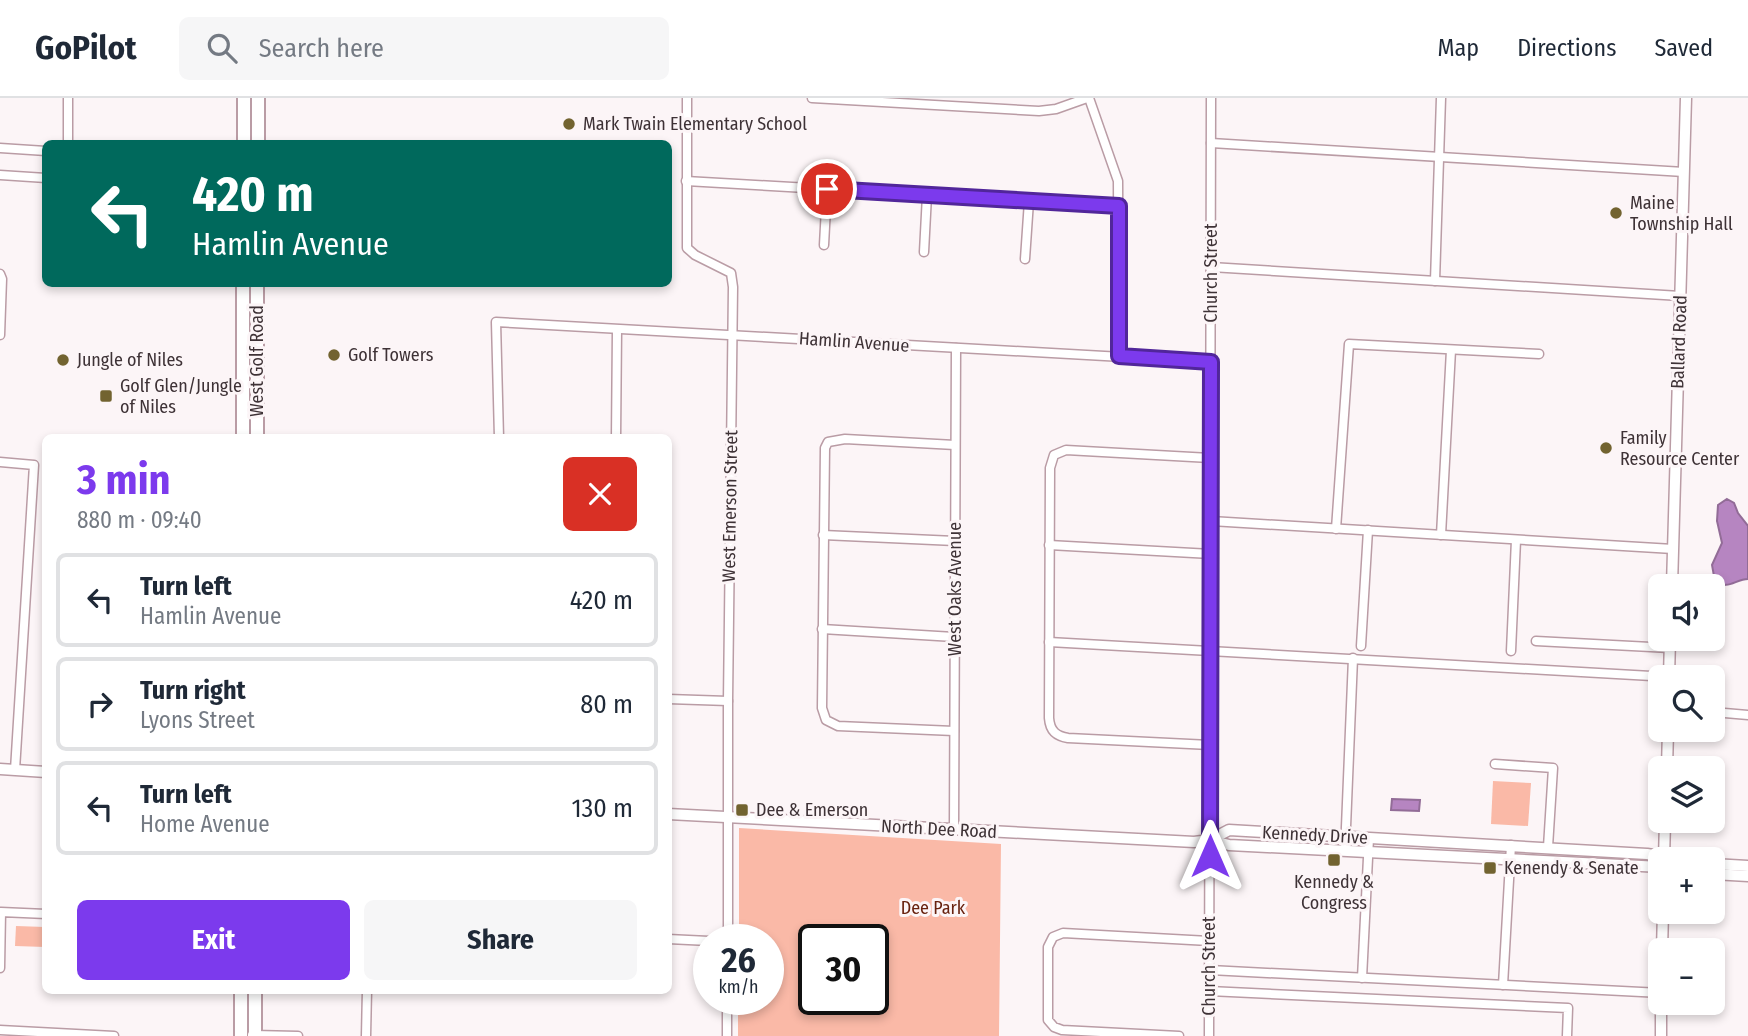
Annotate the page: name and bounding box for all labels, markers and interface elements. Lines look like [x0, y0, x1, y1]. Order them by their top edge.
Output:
search box [179, 17, 669, 80]
text: GoPilot [35, 28, 137, 68]
icon: search [203, 29, 241, 67]
text: Search here [259, 33, 384, 64]
text: Map [1438, 34, 1479, 62]
text: Directions [1517, 34, 1616, 62]
text: Saved [1654, 34, 1713, 62]
place label: Mark Twain Elementary School [583, 113, 807, 135]
marker: Mark Twain Elementary School [561, 116, 577, 132]
pin [797, 159, 857, 219]
text: 420 m [192, 165, 314, 224]
icon: left [77, 168, 168, 259]
icon: arrive [808, 170, 846, 208]
place label: Maine Township Hall [1630, 192, 1733, 235]
marker: Maine Township Hall [1608, 205, 1624, 221]
street label: Church Street [1200, 223, 1222, 323]
text: Hamlin Avenue [192, 225, 389, 263]
street label: Ballard Road [1666, 295, 1692, 389]
street label: West Golf Road [246, 305, 268, 417]
street label: Hamlin Avenue [798, 327, 910, 357]
place label: Golf Towers [348, 344, 434, 366]
marker: Golf Towers [326, 347, 342, 363]
place label: Jungle of Niles [77, 349, 183, 371]
marker: Jungle of Niles [55, 352, 71, 368]
place label: Golf Glen/Jungle of Niles [120, 375, 242, 418]
marker: Golf Glen/Jungle of Niles [98, 388, 114, 404]
place label: Family Resource Center [1620, 427, 1740, 470]
street label: West Emerson Street [718, 430, 742, 582]
marker: Family Resource Center [1598, 440, 1614, 456]
text: 3 min [77, 455, 171, 505]
button: close [563, 457, 637, 531]
text: 880 m · 09:40 [77, 506, 202, 534]
street label: West Oaks Avenue [944, 522, 966, 656]
text: Turn left [140, 571, 232, 602]
map controls [1648, 574, 1725, 1015]
button: sound [1648, 574, 1725, 651]
icon: left [81, 581, 119, 619]
text: 420 m [570, 585, 633, 616]
text: Hamlin Avenue [140, 602, 281, 630]
button: search [1648, 665, 1725, 742]
text: Turn right [140, 675, 246, 706]
icon: right [81, 685, 119, 723]
text: 80 m [580, 689, 633, 720]
text: Lyons Street [140, 706, 255, 734]
button: layers [1648, 756, 1725, 833]
text: Turn left [140, 779, 232, 810]
icon: left [81, 789, 119, 827]
text: 130 m [571, 793, 633, 824]
place label: Dee & Emerson [756, 799, 868, 821]
marker: Dee & Emerson [734, 802, 750, 818]
text: Home Avenue [140, 810, 270, 838]
street label: North Dee Road [880, 815, 998, 843]
position arrow [1173, 819, 1247, 893]
street label: Kennedy Drive [1261, 821, 1369, 849]
button: + [1648, 847, 1725, 924]
marker: Kennedy & Congress [1326, 852, 1342, 868]
place label: Kenendy & Senate [1504, 857, 1639, 879]
marker: Kenendy & Senate [1482, 860, 1498, 876]
place label: Kennedy & Congress [1294, 871, 1374, 914]
park label: Dee Park [901, 897, 966, 919]
button: Exit [77, 900, 350, 980]
button: Share [364, 900, 637, 980]
street label: Church Street [1198, 916, 1220, 1016]
speed limit sign: 30 [798, 924, 889, 1015]
button: − [1648, 938, 1725, 1015]
text: 26 [721, 939, 756, 981]
text: km/h [718, 976, 759, 998]

